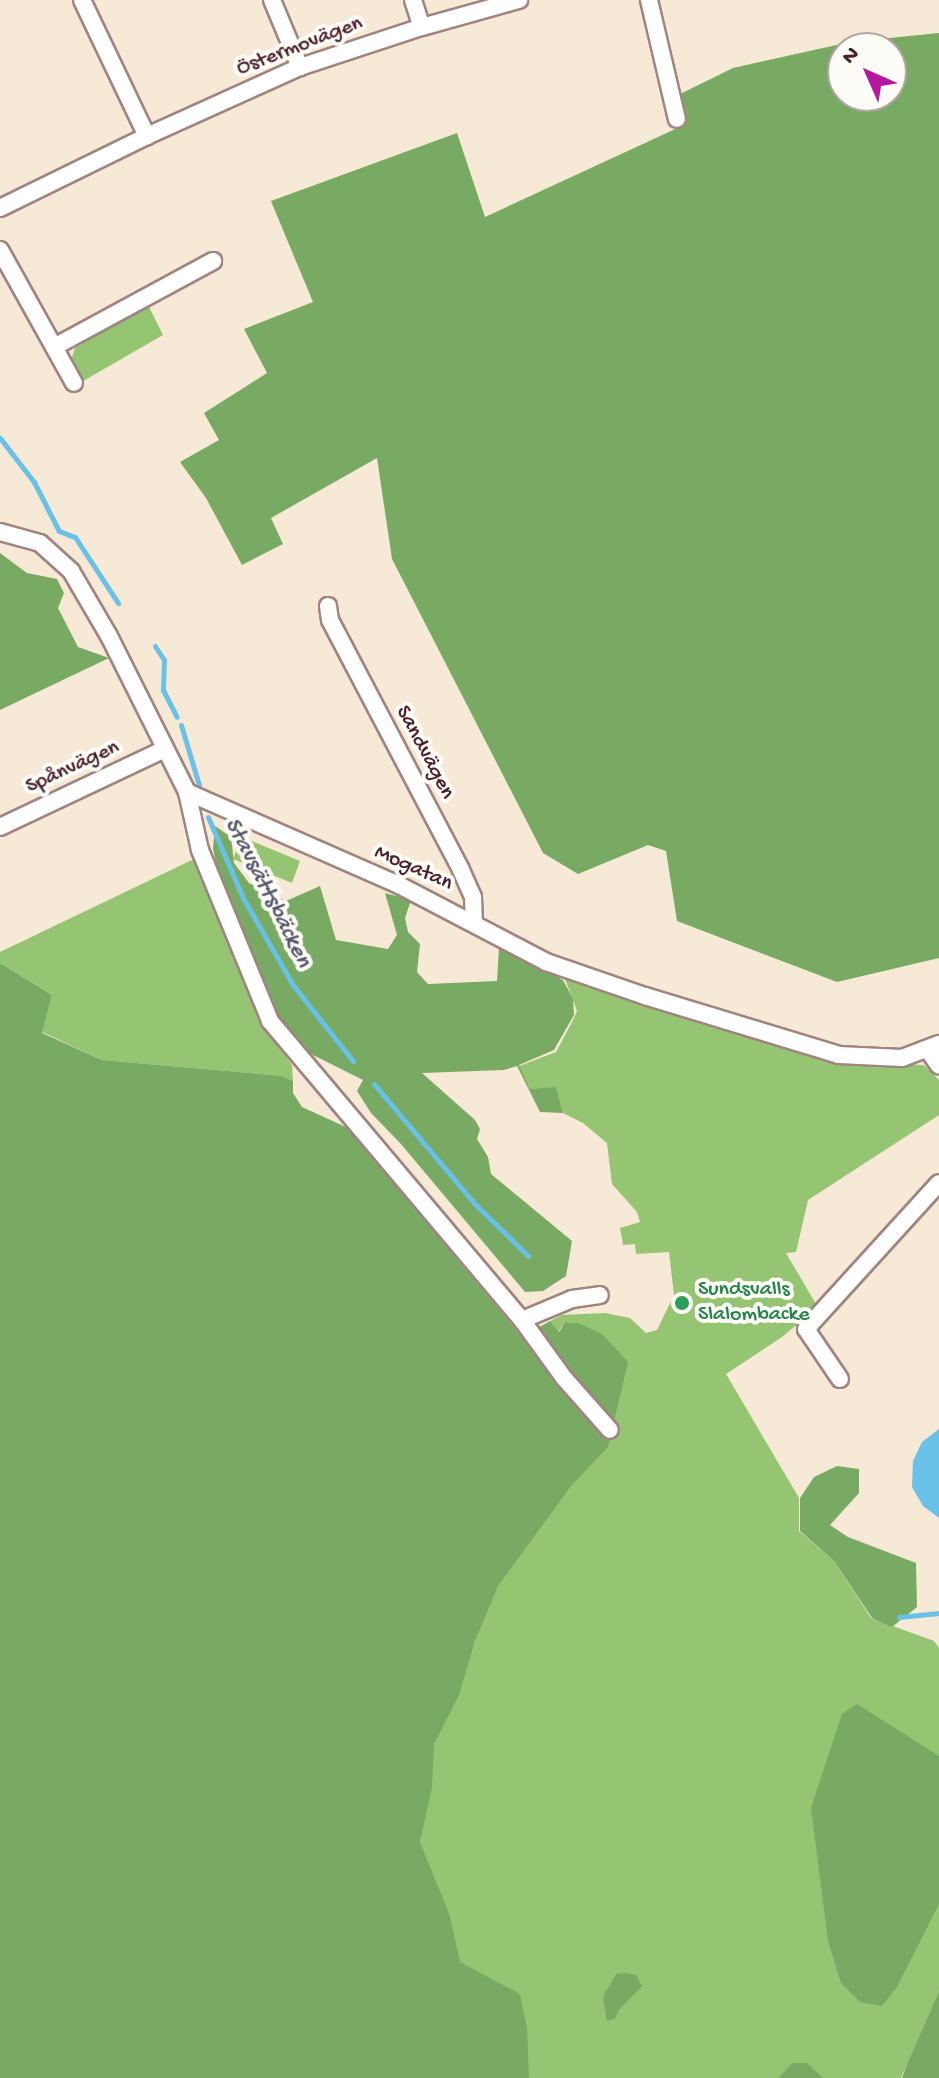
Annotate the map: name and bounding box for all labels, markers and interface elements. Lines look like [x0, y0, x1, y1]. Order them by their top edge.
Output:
street label: Östermovägen [233, 11, 367, 83]
north arrow [827, 32, 907, 112]
text: N [837, 42, 866, 71]
street label: Sandvägen [388, 702, 460, 804]
street label: Spånvägen [22, 735, 124, 801]
water label: Stavsättsbäcken [217, 813, 317, 973]
street label: Mogatan [370, 840, 456, 898]
place label: Sundsvalls Slalombacke [698, 1277, 810, 1328]
marker: Sundsvalls Slalombacke [673, 1294, 691, 1312]

